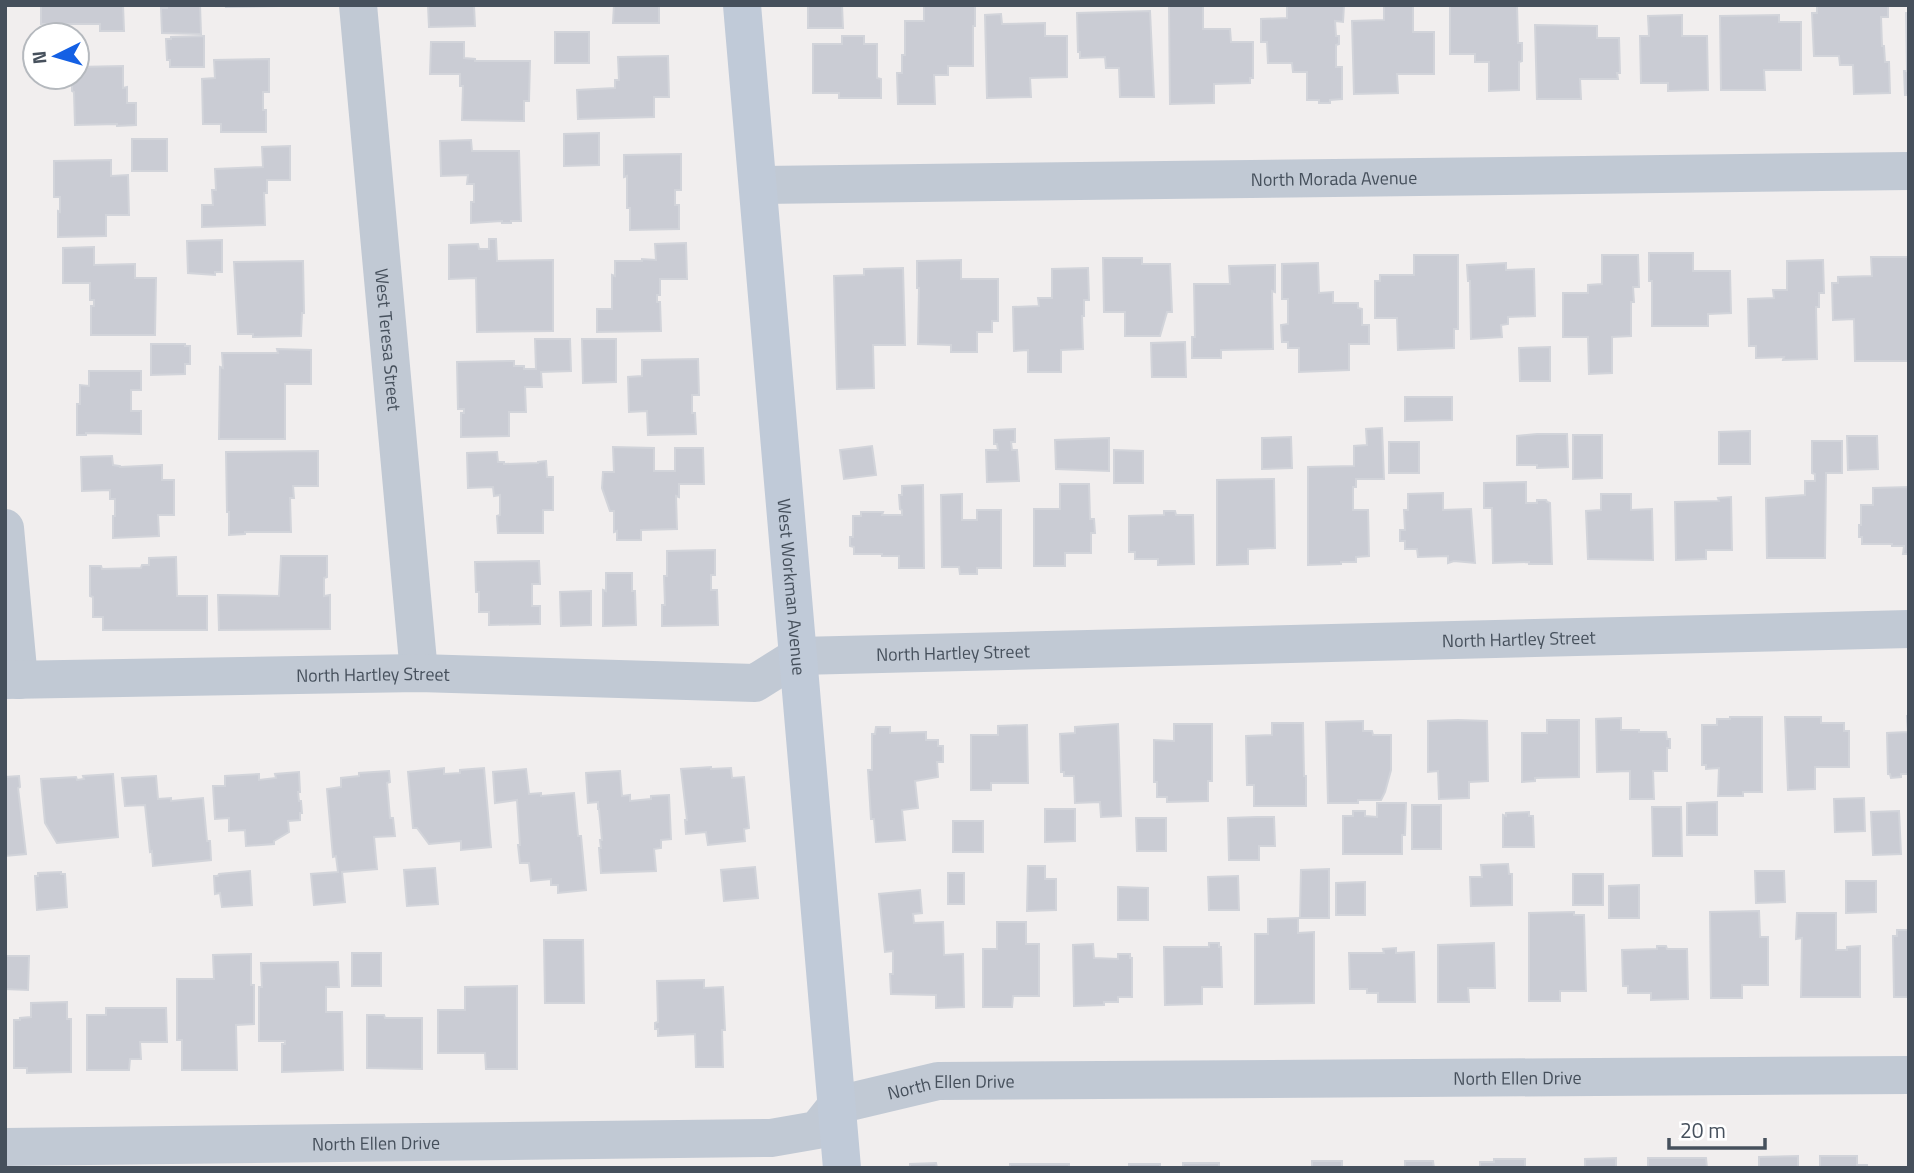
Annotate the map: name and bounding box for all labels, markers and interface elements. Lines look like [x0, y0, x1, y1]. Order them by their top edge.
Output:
north arrow [21, 21, 91, 91]
text: N [24, 50, 54, 65]
street label: North Morada Avenue [1251, 163, 1417, 193]
street label: West Teresa Street [369, 267, 409, 413]
street label: West Workman Avenue [771, 497, 813, 676]
street label: North Hartley Street [1442, 623, 1597, 654]
street label: North Hartley Street [876, 637, 1031, 668]
street label: North Hartley Street [296, 659, 451, 689]
street label: North Ellen Drive [1453, 1064, 1582, 1091]
street label: North Ellen Drive [885, 1067, 1015, 1106]
scale bar [1669, 1106, 1765, 1150]
text: 20 m [1680, 1114, 1726, 1146]
street label: North Ellen Drive [312, 1128, 440, 1157]

